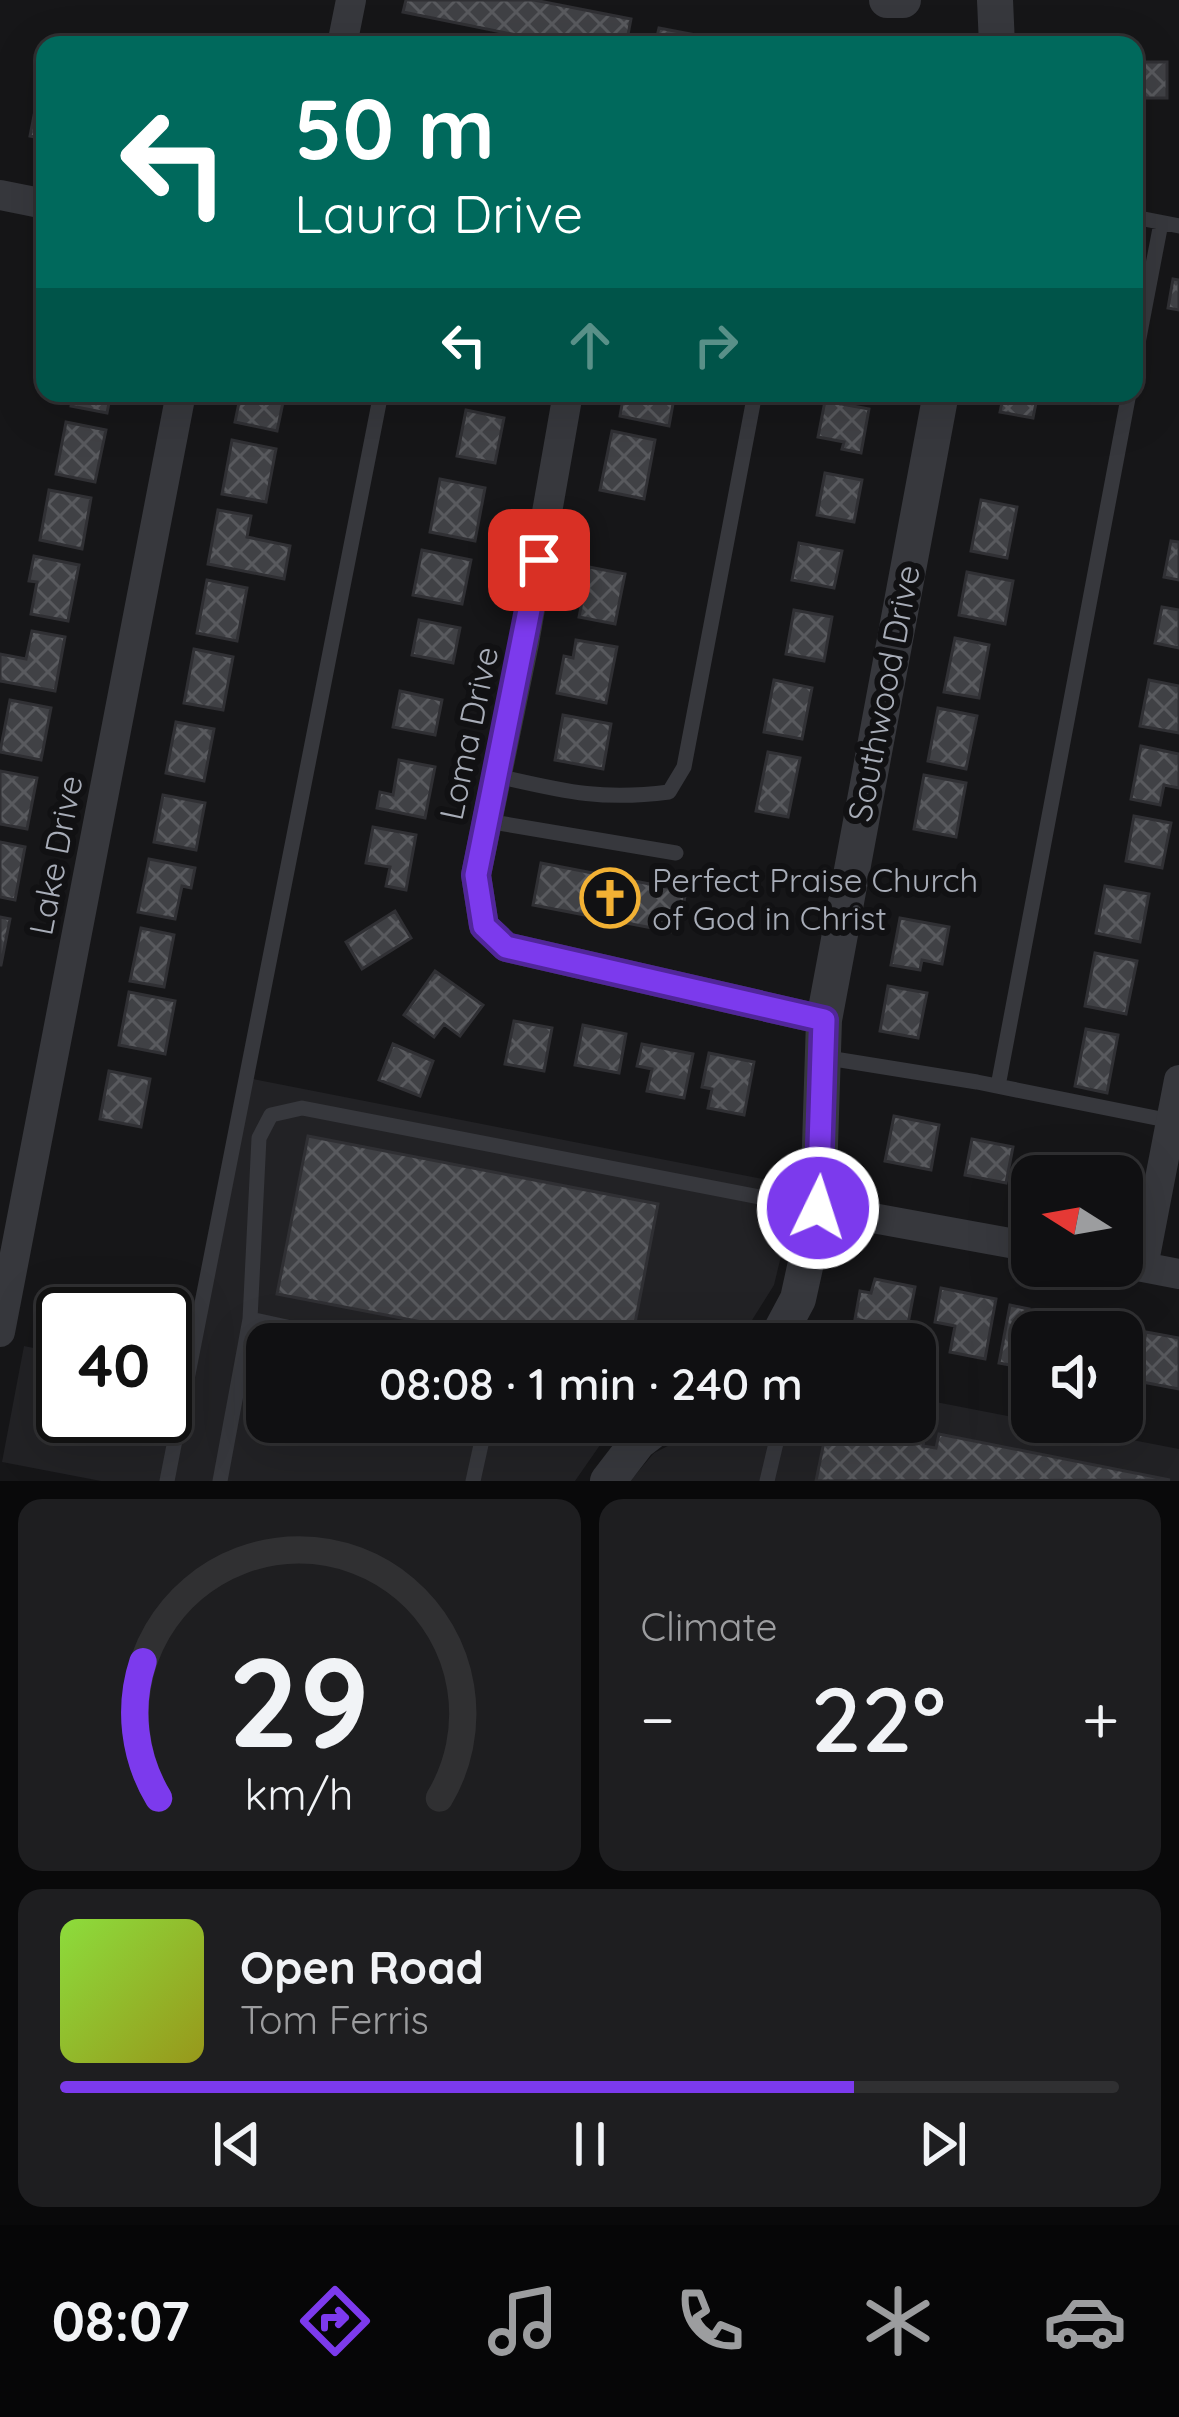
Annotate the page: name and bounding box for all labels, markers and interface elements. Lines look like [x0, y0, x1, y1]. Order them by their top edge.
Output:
text: 50 m [294, 75, 495, 180]
icon: left [96, 84, 252, 240]
text: Laura Drive [294, 179, 583, 247]
icon: left [431, 312, 497, 378]
icon: ahead [557, 312, 623, 378]
icon: right [683, 312, 749, 378]
pin [488, 509, 590, 611]
icon: arrive [506, 527, 572, 593]
street label: Southwood Drive [838, 561, 928, 825]
street label: Loma Drive [430, 643, 506, 823]
street label: Lake Drive [19, 772, 91, 938]
place label: Perfect Praise Church of God in Christ [652, 859, 978, 938]
church icon: Perfect Praise Church of God in Christ [579, 867, 641, 929]
position arrow [755, 1145, 881, 1271]
north arrow [1011, 1155, 1143, 1287]
map controls [1011, 1155, 1143, 1443]
speed limit sign: 40 [36, 1287, 192, 1443]
button: sound [1011, 1311, 1143, 1443]
text: 08:08 · 1 min · 240 m [379, 1355, 803, 1411]
text: Climate [641, 1602, 778, 1651]
text: 29 [228, 1622, 370, 1778]
text: 22° [811, 1662, 946, 1775]
text: − [641, 1677, 675, 1760]
text: + [1082, 1677, 1119, 1760]
text: km/h [245, 1767, 354, 1821]
text: Open Road [240, 1939, 484, 1995]
text: Tom Ferris [240, 1995, 429, 2044]
icon: previous [204, 2111, 270, 2177]
icon: pause [557, 2111, 623, 2177]
icon: next [910, 2111, 976, 2177]
icon: directions [293, 2279, 377, 2363]
icon: music [481, 2279, 565, 2363]
icon: phone [668, 2279, 752, 2363]
icon: climate [856, 2279, 940, 2363]
icon: car [1043, 2279, 1127, 2363]
text: 08:07 [52, 2287, 190, 2355]

